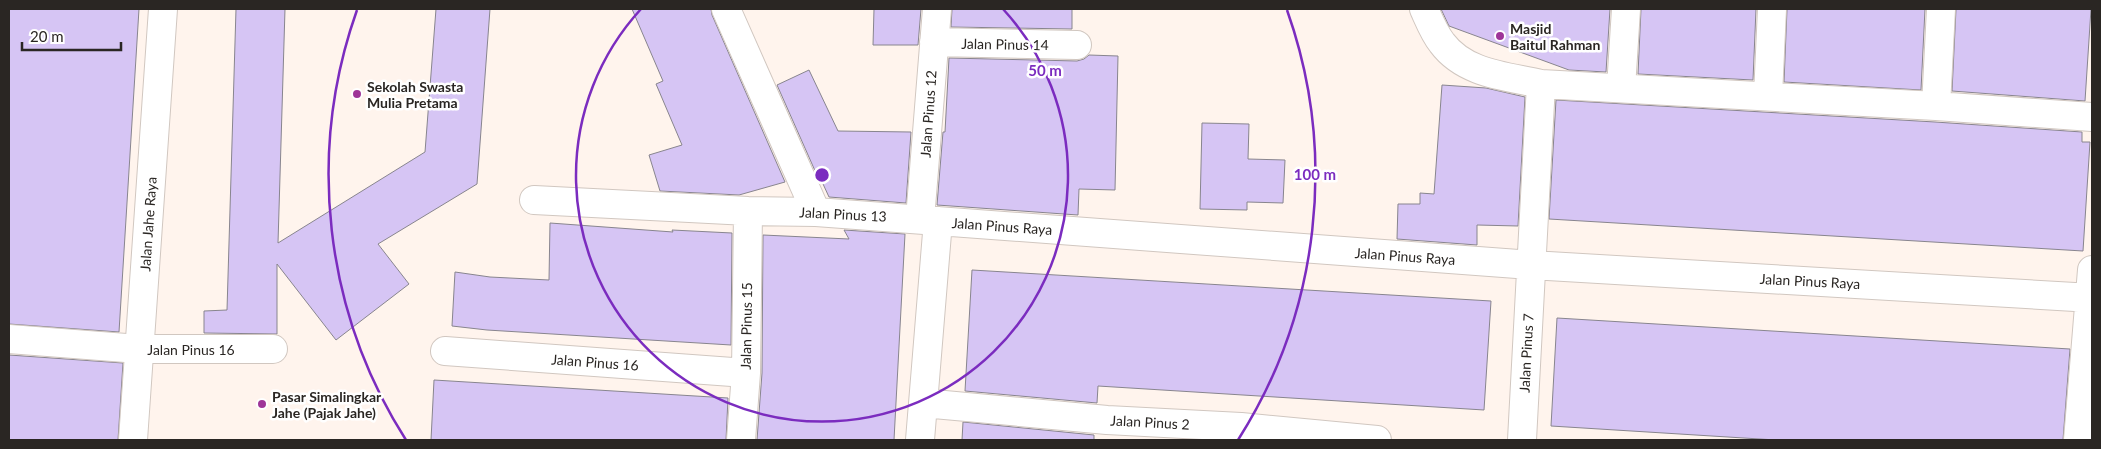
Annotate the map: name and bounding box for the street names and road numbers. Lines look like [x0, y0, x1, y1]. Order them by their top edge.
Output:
street label: Jalan Pinus 14 [961, 35, 1049, 53]
street label: Jalan Pinus 12 [916, 70, 940, 158]
street label: Jalan Jahe Raya [136, 176, 160, 272]
street label: Jalan Pinus 13 [799, 203, 887, 225]
street label: Jalan Pinus Raya [951, 214, 1053, 238]
street label: Jalan Pinus Raya [1354, 244, 1456, 268]
street label: Jalan Pinus Raya [1759, 270, 1861, 292]
street label: Jalan Pinus 15 [737, 282, 755, 370]
street label: Jalan Pinus 7 [1515, 313, 1537, 393]
street label: Jalan Pinus 16 [147, 341, 235, 358]
street label: Jalan Pinus 16 [551, 350, 639, 374]
street label: Jalan Pinus 2 [1110, 411, 1190, 433]

